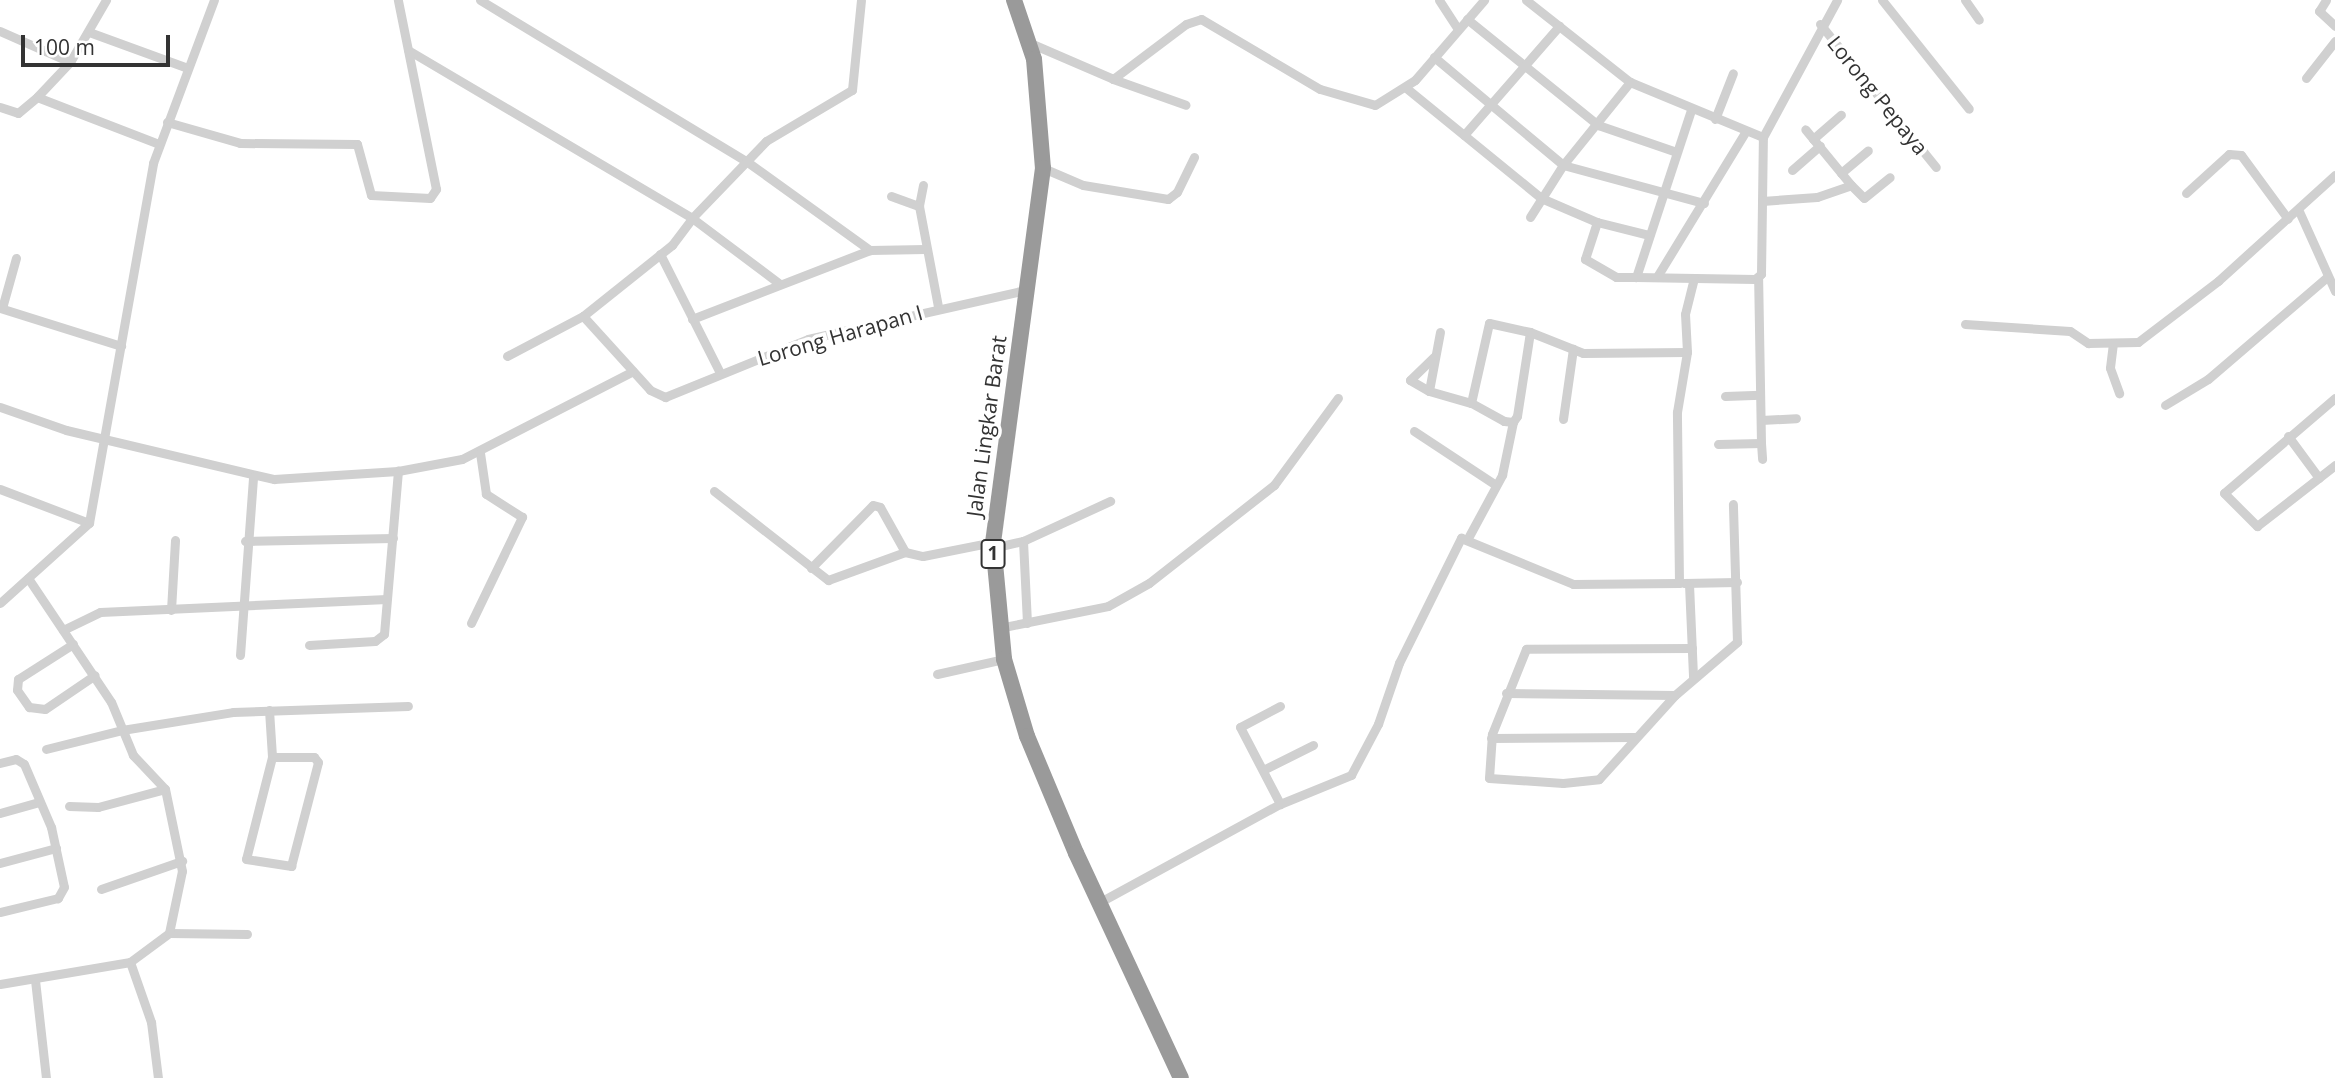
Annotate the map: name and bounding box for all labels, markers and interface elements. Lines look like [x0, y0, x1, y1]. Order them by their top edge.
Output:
scale bar [24, 21, 173, 65]
street label: Lorong Pepaya [1822, 30, 1934, 160]
text: 100 m [34, 33, 95, 61]
street label: Lorong Harapan I [754, 299, 926, 371]
street label: Jalan Lingkar Barat [961, 334, 1011, 518]
road number: 1 [979, 538, 1007, 569]

